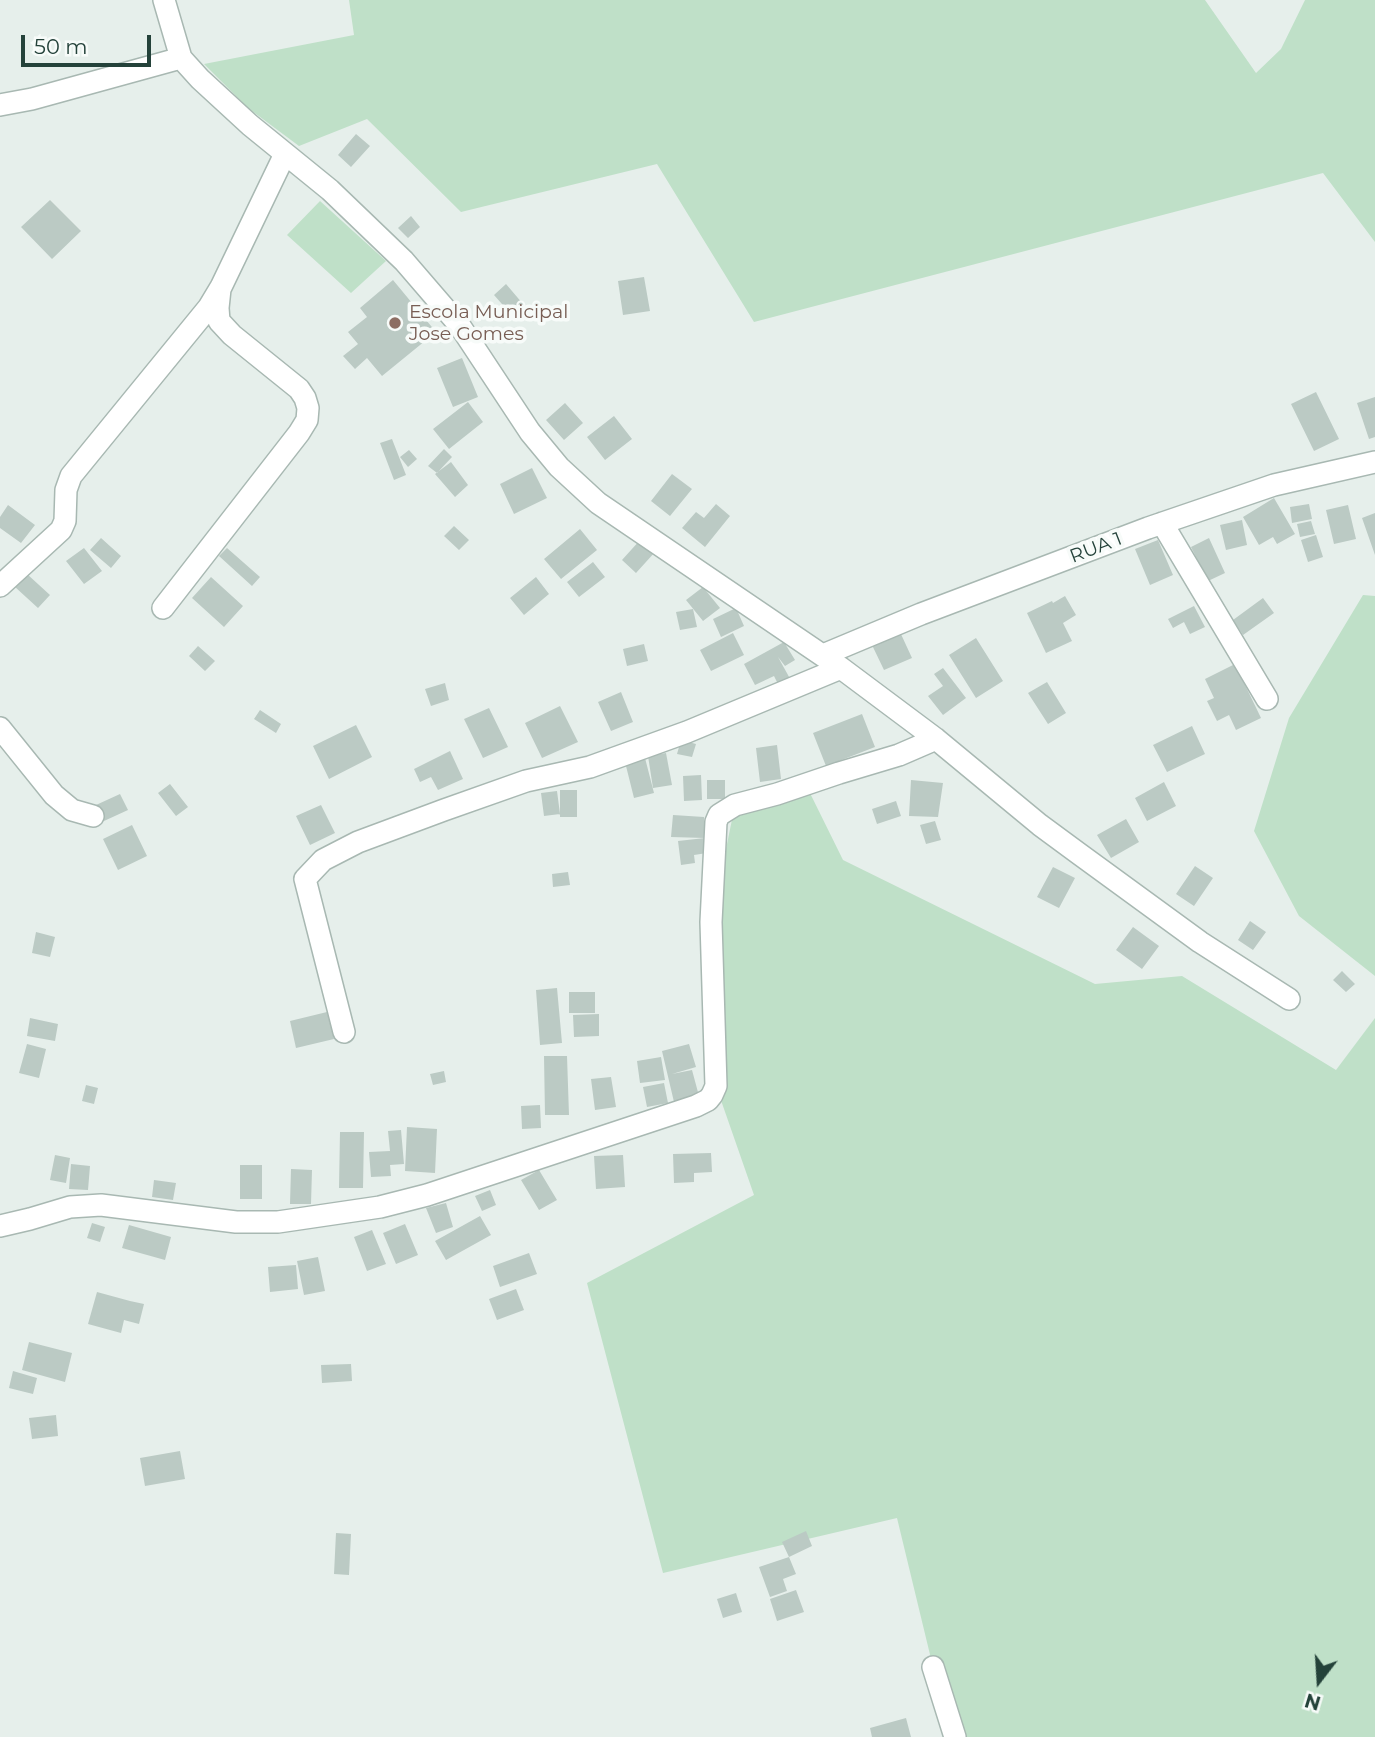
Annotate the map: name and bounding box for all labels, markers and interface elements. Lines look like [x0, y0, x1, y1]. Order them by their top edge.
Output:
scale bar [24, 21, 154, 65]
text: 50 m [34, 34, 88, 59]
place label: Escola Municipal Jose Gomes [409, 301, 568, 345]
marker: Escola Municipal Jose Gomes [387, 315, 403, 331]
street label: RUA 1 [1067, 528, 1125, 568]
north arrow [1284, 1646, 1354, 1716]
text: N [1302, 1688, 1323, 1715]

